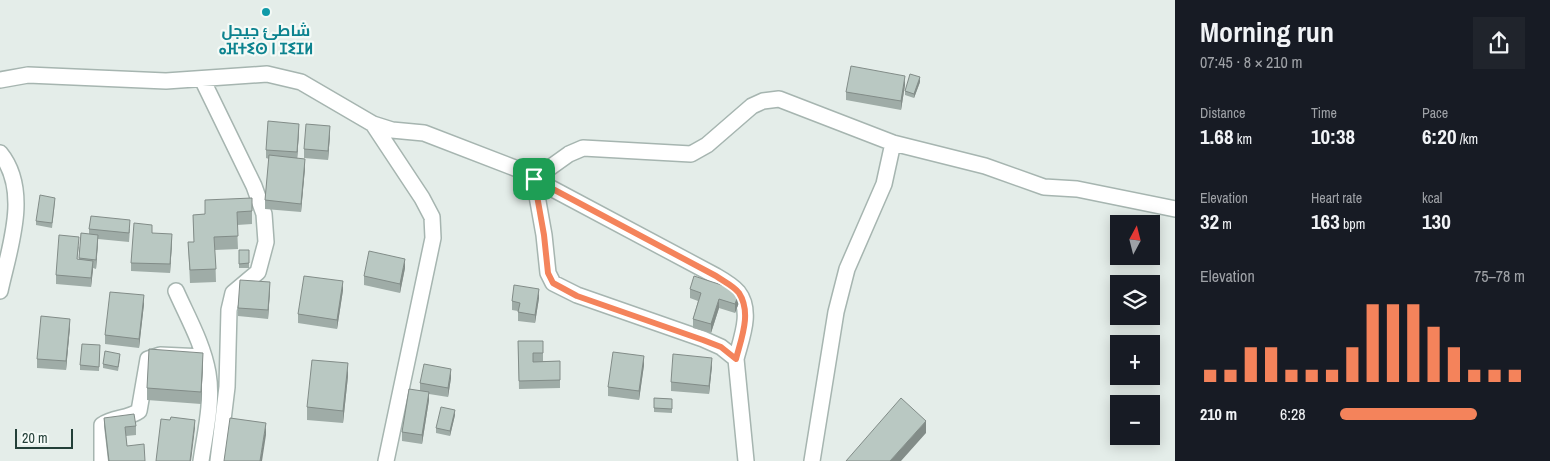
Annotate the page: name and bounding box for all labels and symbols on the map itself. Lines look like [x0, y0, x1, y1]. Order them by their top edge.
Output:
marker: شاطئ جيجل ⴰⴼⵜⵉⵙ ⵏ ⵊⵉⵊⵍ [260, 6, 272, 18]
place label: شاطئ جيجل ⴰⴼⵜⵉⵙ ⵏ ⵊⵉⵊⵍ [219, 19, 313, 59]
pin [513, 158, 555, 200]
north arrow [1110, 215, 1160, 265]
scale bar [15, 426, 72, 449]

